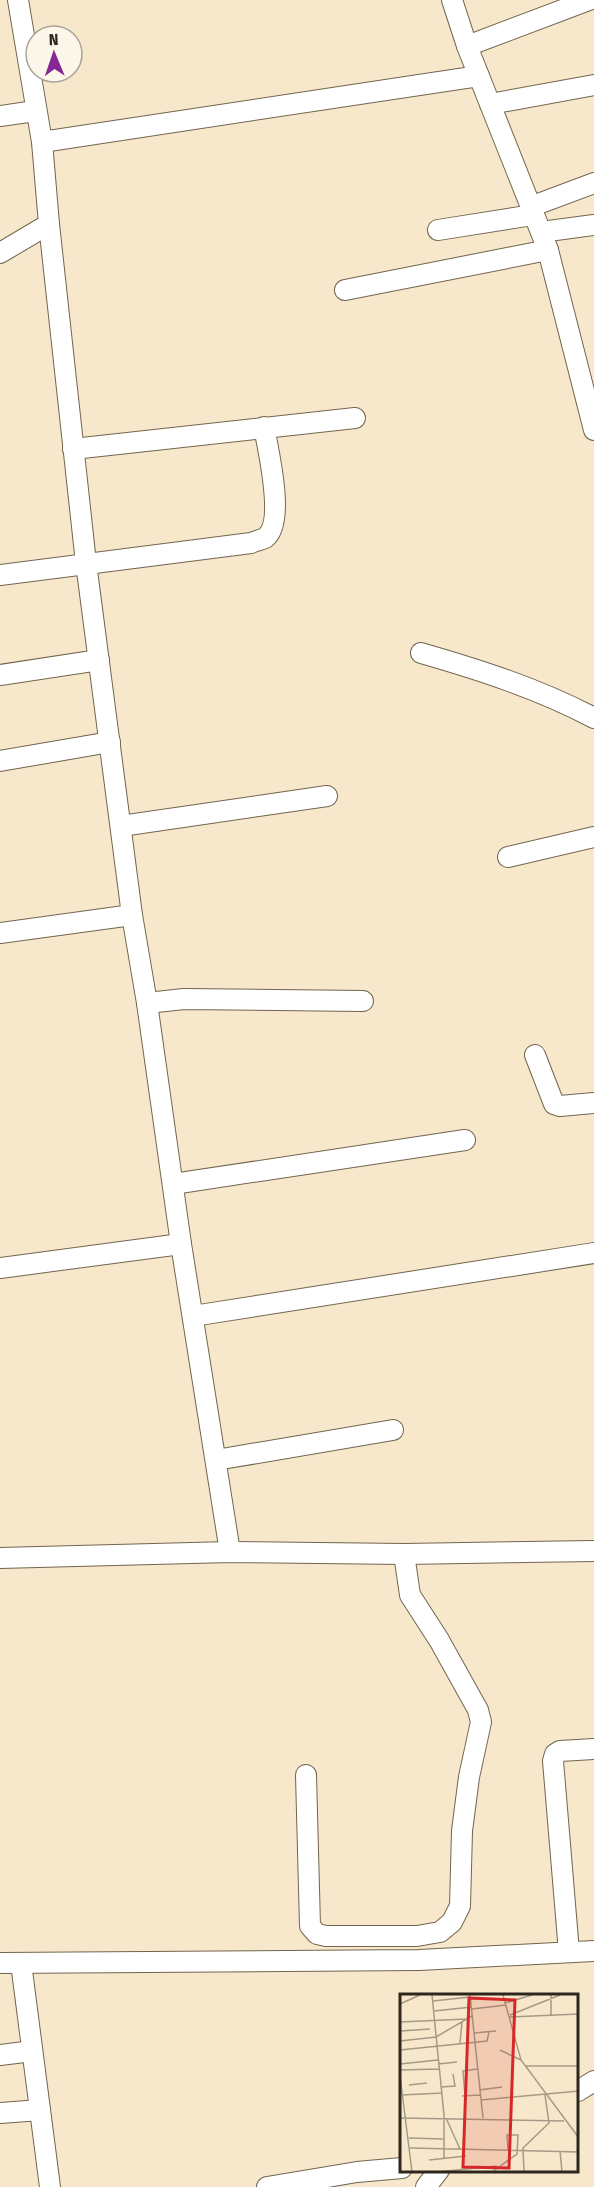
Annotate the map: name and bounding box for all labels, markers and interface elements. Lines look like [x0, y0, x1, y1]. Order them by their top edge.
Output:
north arrow [24, 24, 84, 84]
text: N [48, 30, 59, 49]
inset map [400, 1994, 579, 2172]

